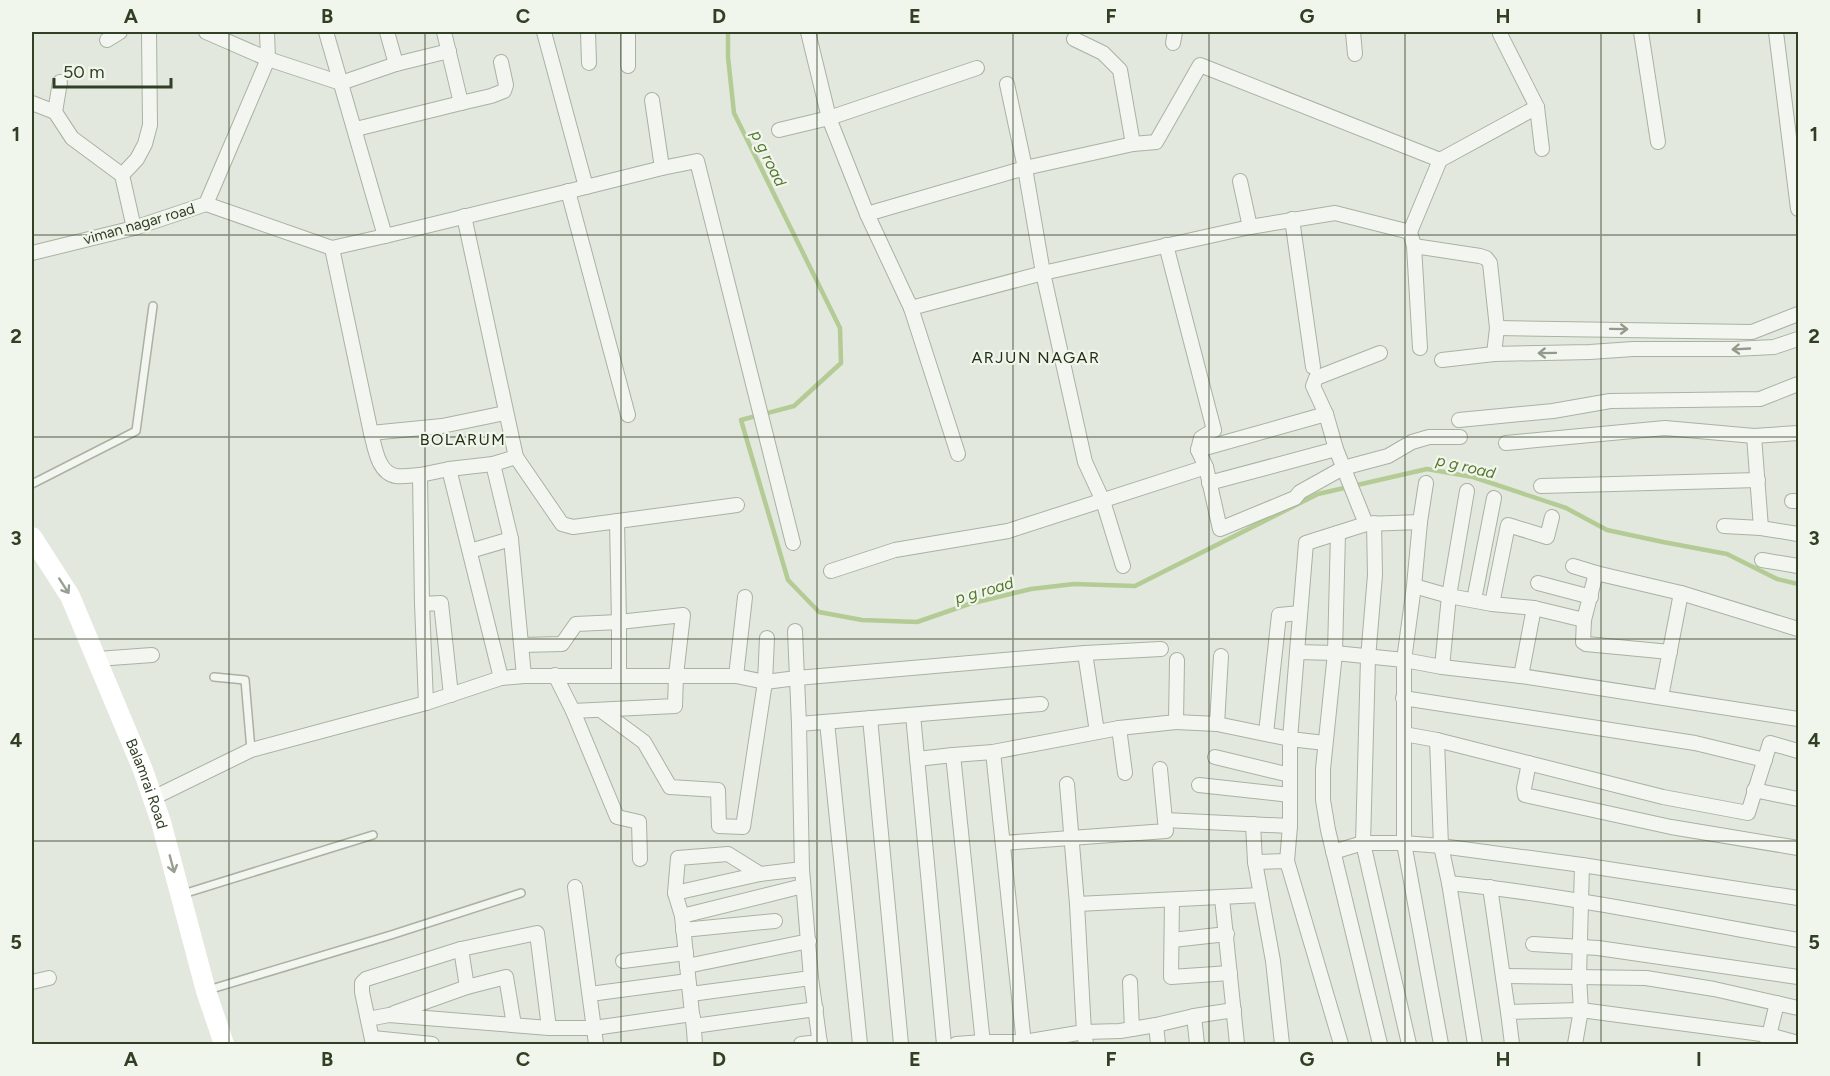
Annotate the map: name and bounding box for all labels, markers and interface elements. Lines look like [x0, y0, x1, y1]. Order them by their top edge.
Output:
text: A [124, 4, 139, 28]
text: B [321, 4, 333, 28]
text: C [516, 4, 530, 28]
text: D [712, 4, 726, 28]
text: E [909, 4, 921, 28]
text: F [1105, 4, 1117, 28]
text: G [1300, 4, 1315, 28]
text: H [1496, 4, 1511, 28]
text: I [1696, 4, 1702, 28]
scale bar [54, 51, 171, 89]
text: 50 m [63, 61, 105, 83]
text: 1 [12, 122, 20, 146]
text: 1 [1810, 122, 1818, 146]
water label: p g road [747, 127, 791, 190]
street label: viman nagar road [81, 199, 197, 249]
one-way arrow [1608, 323, 1628, 335]
text: 2 [10, 324, 22, 348]
text: 2 [1808, 324, 1820, 348]
one-way arrow [1732, 343, 1752, 354]
one-way arrow [1537, 347, 1557, 358]
district label: ARJUN NAGAR [972, 348, 1100, 367]
district label: BOLARUM [420, 430, 506, 449]
water label: p g road [1434, 450, 1498, 483]
text: 3 [10, 526, 22, 550]
text: 3 [1808, 526, 1820, 550]
water label: p g road [953, 573, 1016, 608]
one-way arrow [57, 577, 70, 594]
text: 4 [10, 728, 23, 752]
text: 4 [1808, 728, 1821, 752]
street label: Balamrai Road [122, 736, 171, 831]
one-way arrow [167, 855, 179, 874]
text: 5 [10, 930, 22, 954]
text: 5 [1808, 930, 1820, 954]
text: A [124, 1047, 139, 1071]
text: B [321, 1047, 333, 1071]
text: C [516, 1047, 530, 1071]
text: D [712, 1047, 726, 1071]
text: E [909, 1047, 921, 1071]
text: F [1105, 1047, 1117, 1071]
text: G [1300, 1047, 1315, 1071]
text: H [1496, 1047, 1511, 1071]
text: I [1696, 1047, 1702, 1071]

